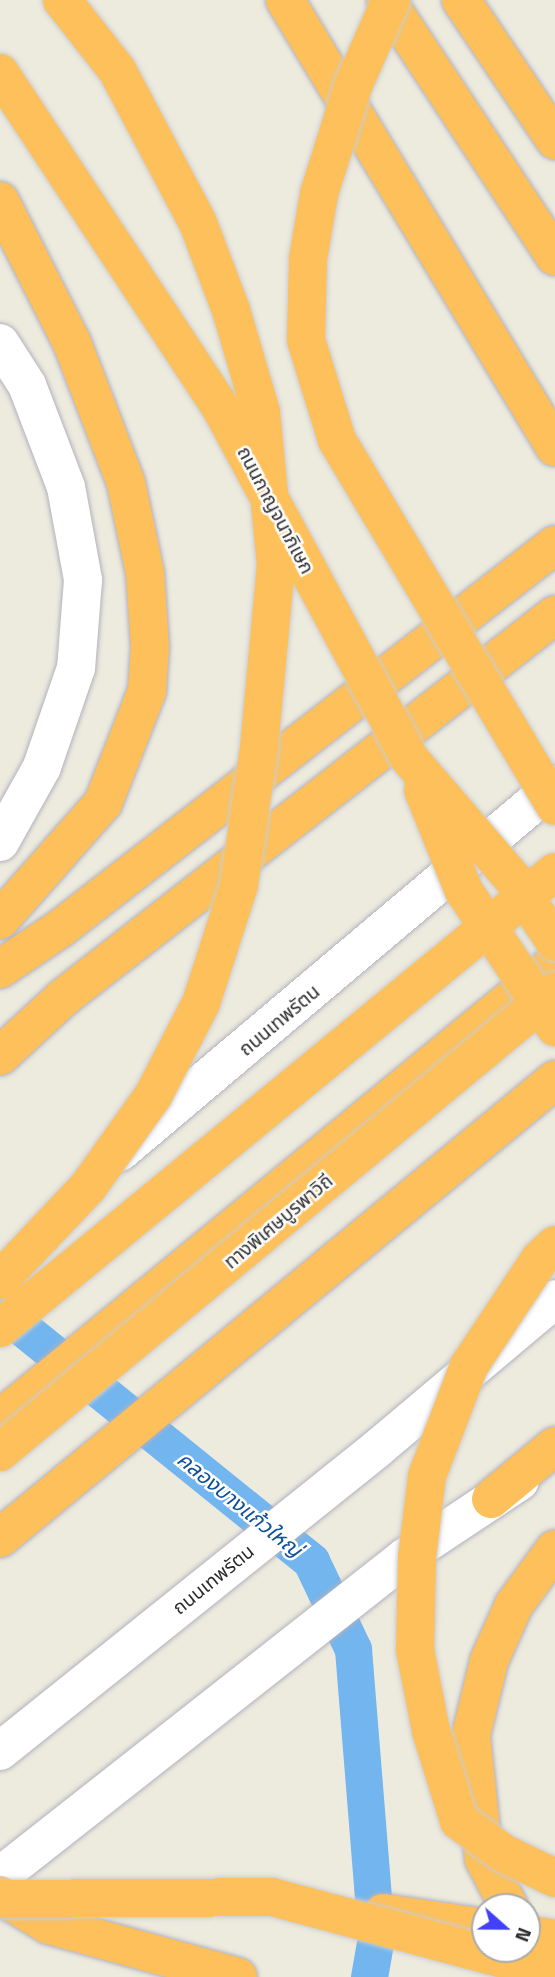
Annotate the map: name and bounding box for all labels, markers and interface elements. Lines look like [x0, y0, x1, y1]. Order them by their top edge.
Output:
street label: ถนนกาญจนาภิเษก [233, 442, 319, 578]
street label: ถนนเทพรัตน [234, 980, 324, 1060]
street label: ทางพิเศษบูรพาวิถี [219, 1169, 337, 1273]
water label: คลองบางแก้วใหญ่ [173, 1446, 307, 1562]
street label: ถนนเทพรัตน [168, 1539, 258, 1619]
north arrow [471, 1893, 541, 1963]
text: N [508, 1924, 540, 1946]

